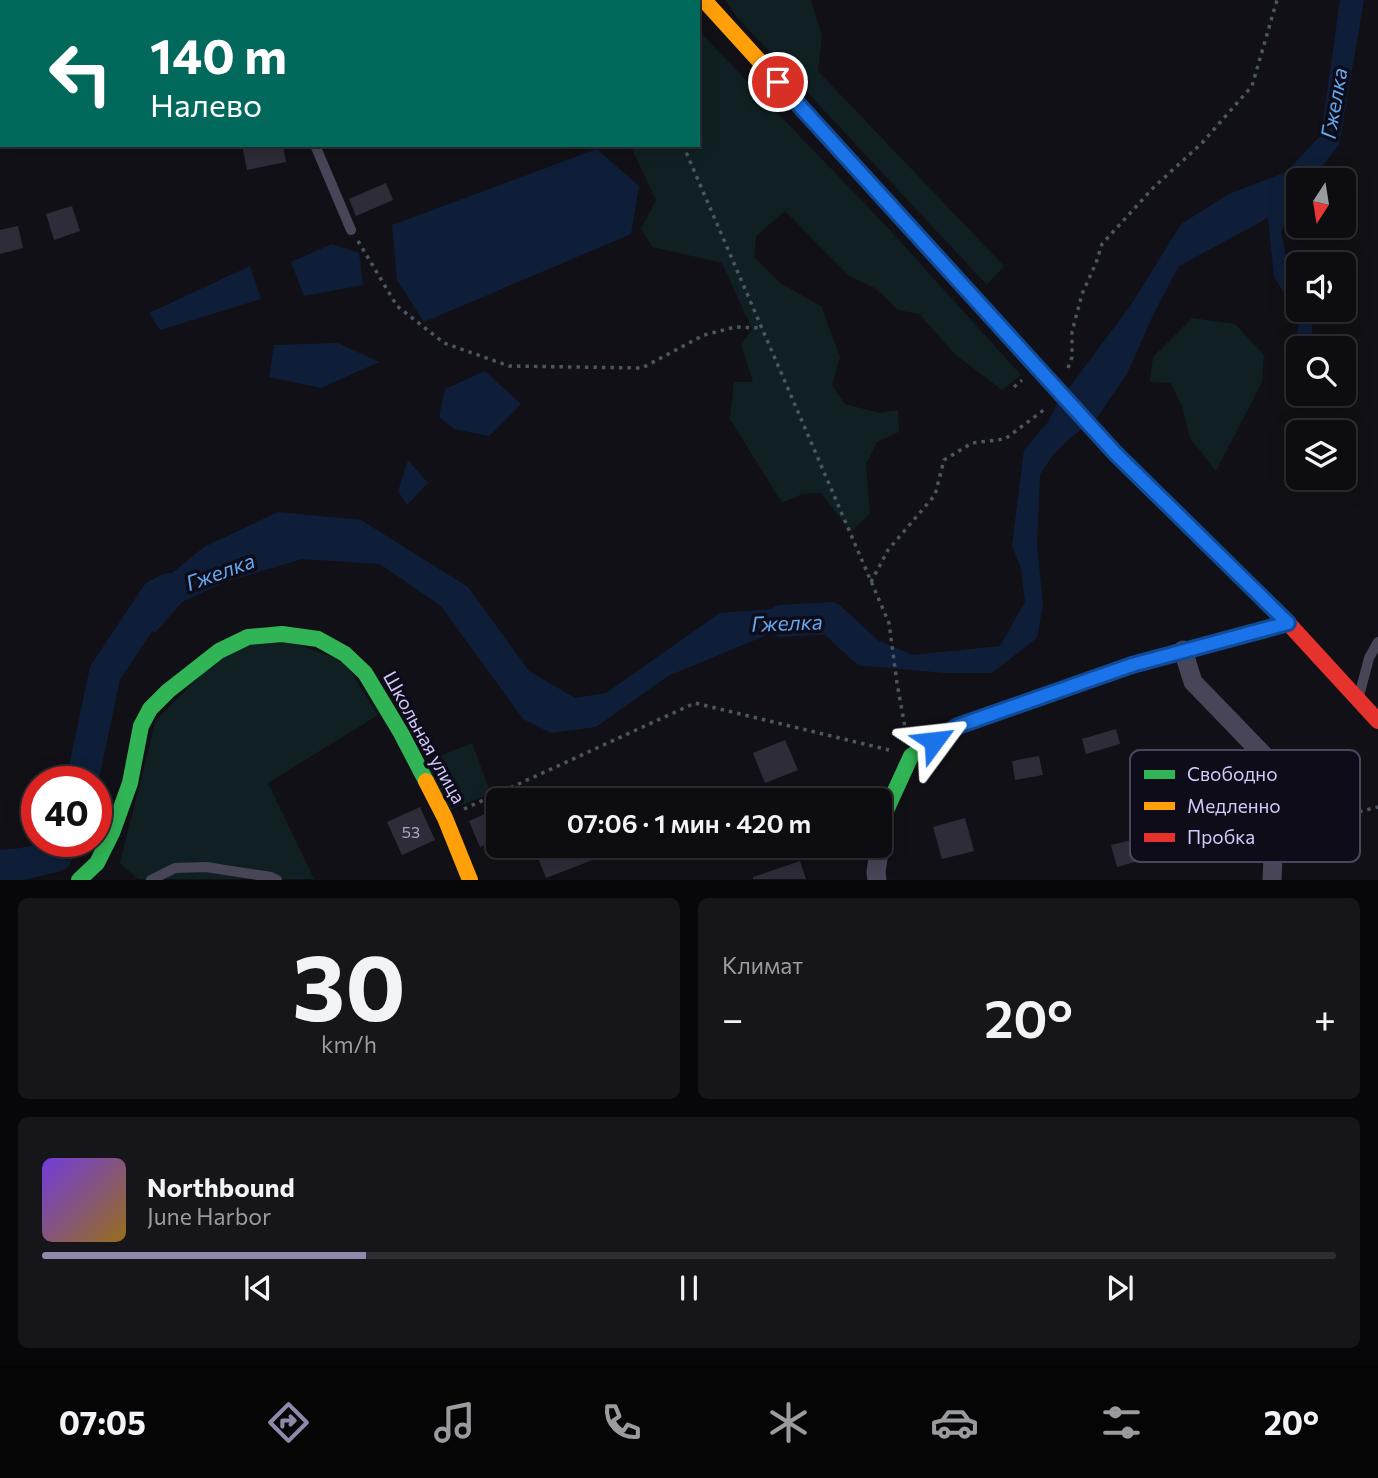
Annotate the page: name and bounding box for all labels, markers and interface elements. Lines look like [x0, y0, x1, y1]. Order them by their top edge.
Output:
text: 140 m [150, 24, 287, 84]
icon: left [35, 28, 126, 119]
pin [748, 52, 808, 112]
icon: arrive [759, 63, 797, 101]
water label: Гжелка [1314, 66, 1352, 140]
text: Налево [150, 84, 262, 124]
north arrow [1286, 168, 1356, 238]
map controls [1286, 168, 1356, 490]
button: sound [1286, 252, 1356, 322]
button: search [1286, 336, 1356, 406]
button: layers [1286, 420, 1356, 490]
water label: Гжелка [182, 547, 258, 595]
water label: Гжелка [751, 608, 823, 636]
street label: Школьная улица [379, 667, 471, 807]
position arrow [897, 704, 971, 778]
legend [1130, 750, 1360, 862]
text: Свободно [1187, 762, 1277, 785]
speed limit sign: 40 [21, 766, 112, 857]
text: Медленно [1187, 794, 1281, 817]
text: 07:06 · 1 мин · 420 m [567, 807, 811, 838]
house number: 53 [402, 822, 420, 841]
text: Пробка [1187, 825, 1255, 848]
text: 30 [292, 928, 406, 1040]
text: Климат [722, 951, 803, 979]
text: 20° [984, 985, 1073, 1049]
text: − [722, 994, 744, 1041]
text: + [1314, 994, 1336, 1041]
text: km/h [321, 1030, 377, 1058]
text: Northbound [147, 1171, 295, 1202]
text: June Harbor [147, 1202, 271, 1230]
icon: previous [239, 1269, 277, 1307]
icon: pause [670, 1269, 708, 1307]
icon: next [1101, 1269, 1139, 1307]
icon: directions [264, 1398, 313, 1447]
icon: music [430, 1398, 479, 1447]
icon: phone [597, 1398, 646, 1447]
icon: climate [764, 1398, 813, 1447]
icon: car [930, 1398, 979, 1447]
icon: filters [1097, 1398, 1146, 1447]
text: 07:05 [59, 1402, 146, 1442]
text: 20° [1264, 1402, 1319, 1442]

